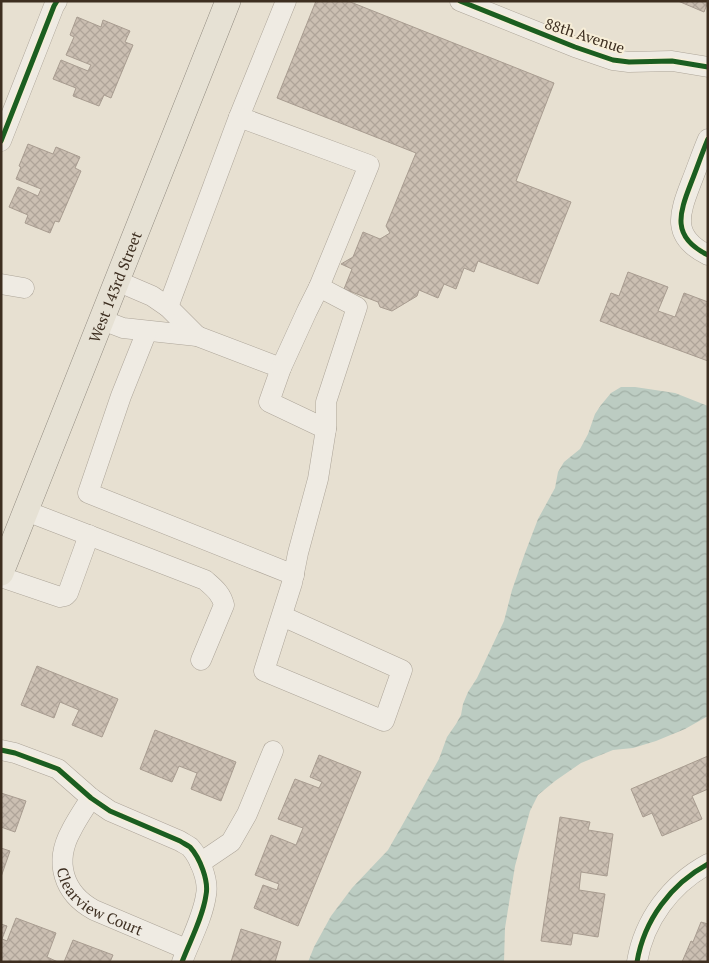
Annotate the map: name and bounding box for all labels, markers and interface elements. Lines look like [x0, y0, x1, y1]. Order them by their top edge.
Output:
street label: 88th Avenue [543, 13, 627, 57]
street label: West 143rd Street [84, 228, 146, 345]
street label: Clearview Court [53, 865, 146, 940]

